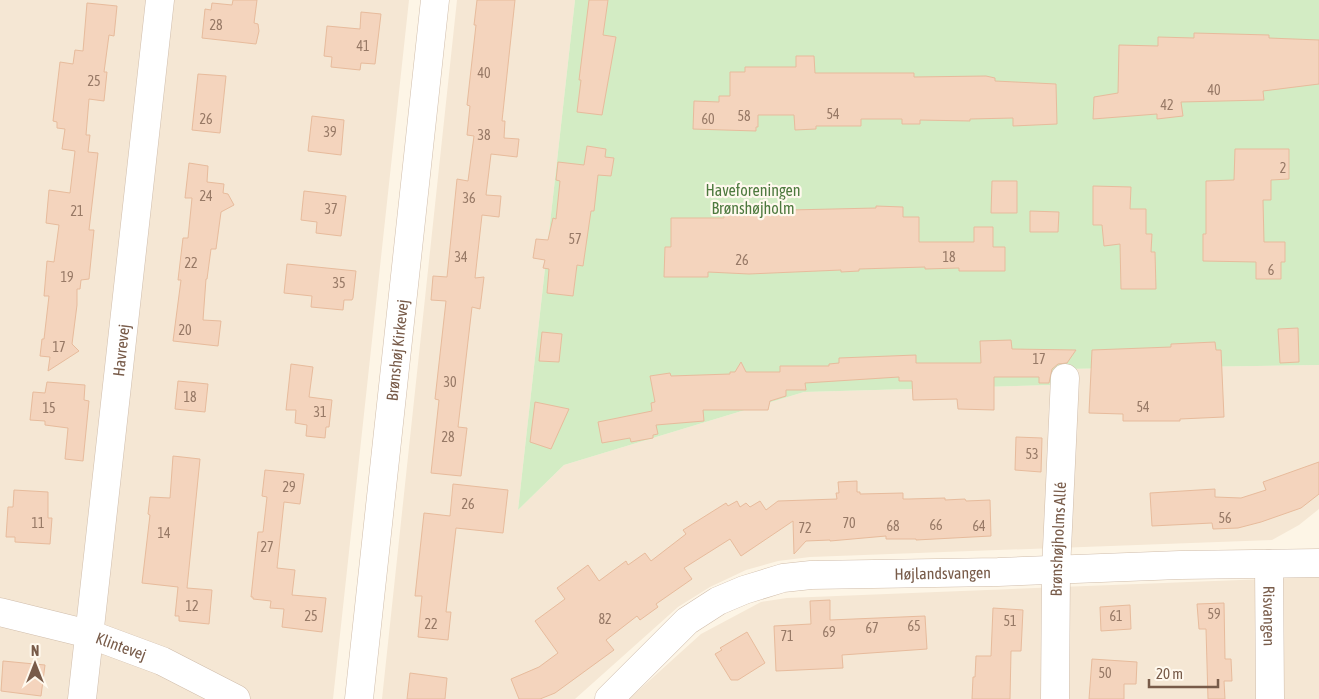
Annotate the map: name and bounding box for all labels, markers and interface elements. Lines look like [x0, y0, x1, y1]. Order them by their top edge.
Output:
house number: 28 [209, 17, 223, 33]
house number: 41 [356, 38, 370, 54]
house number: 40 [477, 65, 491, 81]
house number: 25 [87, 73, 101, 89]
house number: 40 [1207, 82, 1221, 98]
house number: 42 [1160, 97, 1174, 113]
house number: 54 [826, 106, 840, 122]
house number: 58 [737, 108, 751, 124]
house number: 26 [199, 111, 213, 127]
house number: 60 [701, 111, 715, 127]
house number: 39 [323, 124, 337, 140]
house number: 38 [477, 127, 491, 143]
house number: 2 [1280, 160, 1286, 176]
park label: Haveforeningen Brønshøjholm [705, 181, 801, 218]
house number: 24 [199, 188, 213, 204]
house number: 36 [462, 190, 476, 206]
house number: 37 [324, 201, 338, 217]
house number: 21 [70, 203, 84, 219]
house number: 57 [568, 231, 582, 247]
house number: 34 [454, 249, 468, 265]
house number: 18 [942, 249, 956, 265]
house number: 26 [735, 252, 749, 268]
house number: 22 [184, 255, 198, 271]
house number: 6 [1268, 262, 1275, 278]
house number: 19 [60, 269, 74, 285]
house number: 35 [332, 275, 346, 291]
street label: Brønshøj Kirkevej [382, 298, 412, 402]
house number: 20 [178, 322, 192, 338]
street label: Havrevej [109, 323, 134, 377]
house number: 17 [52, 339, 66, 355]
house number: 17 [1032, 351, 1046, 367]
house number: 30 [443, 374, 457, 390]
house number: 18 [183, 389, 197, 405]
house number: 54 [1136, 399, 1150, 415]
house number: 15 [42, 400, 56, 416]
house number: 31 [313, 404, 327, 420]
house number: 28 [441, 429, 455, 445]
house number: 53 [1025, 446, 1039, 462]
house number: 29 [282, 479, 296, 495]
street label: Brønshøjholms Allé [1047, 481, 1069, 596]
house number: 26 [461, 496, 475, 512]
house number: 56 [1218, 510, 1232, 526]
house number: 11 [31, 515, 45, 531]
house number: 70 [842, 515, 856, 531]
house number: 66 [929, 517, 943, 533]
house number: 68 [886, 518, 900, 534]
house number: 64 [972, 518, 986, 534]
house number: 72 [798, 520, 812, 536]
house number: 14 [157, 525, 171, 541]
house number: 27 [260, 539, 274, 555]
street label: Højlandsvangen [894, 563, 991, 583]
street label: Risvangen [1259, 586, 1279, 646]
house number: 12 [185, 598, 199, 614]
house number: 59 [1207, 606, 1221, 622]
house number: 25 [304, 608, 318, 624]
house number: 61 [1109, 608, 1123, 624]
house number: 82 [598, 611, 612, 627]
house number: 51 [1003, 613, 1017, 629]
house number: 22 [424, 616, 438, 632]
house number: 65 [907, 618, 921, 634]
house number: 67 [865, 620, 879, 636]
house number: 69 [822, 624, 836, 640]
street label: Klintevej [93, 628, 149, 664]
house number: 71 [780, 628, 794, 644]
north arrow [10, 639, 60, 689]
text: N [31, 643, 39, 659]
scale bar [1149, 656, 1218, 688]
house number: 50 [1098, 665, 1112, 681]
text: 20 m [1156, 665, 1183, 682]

